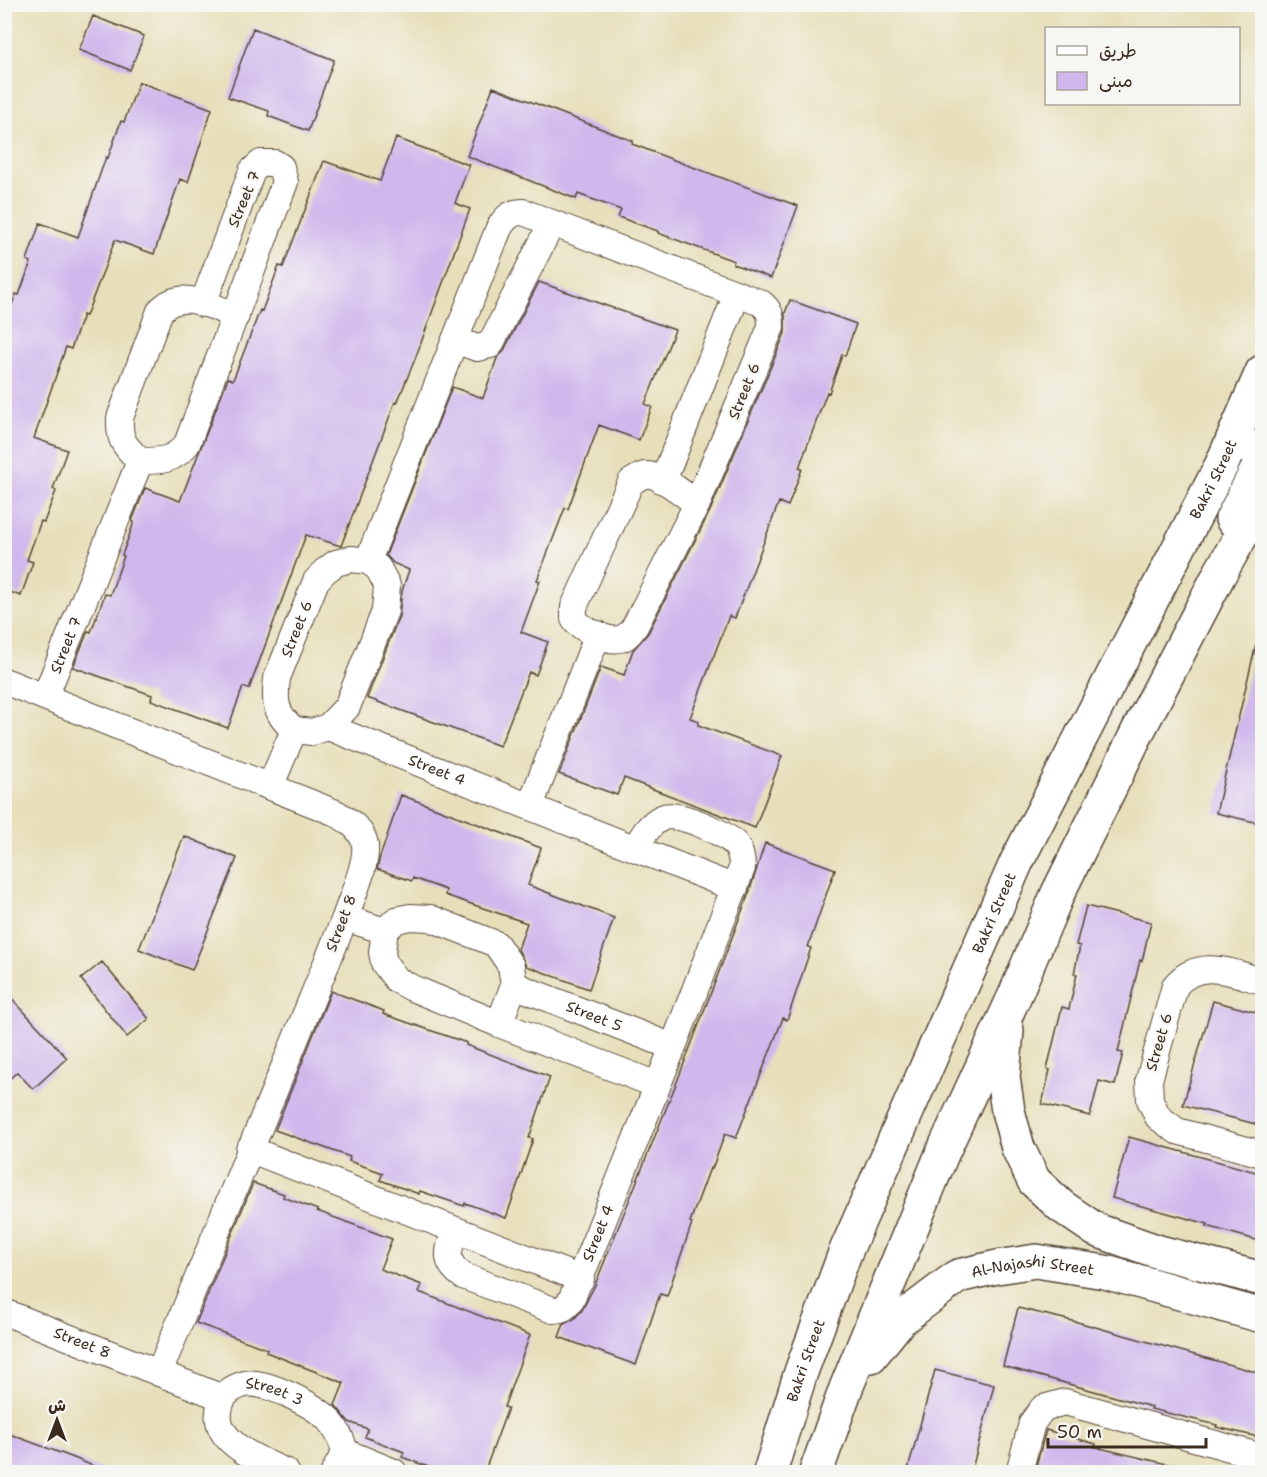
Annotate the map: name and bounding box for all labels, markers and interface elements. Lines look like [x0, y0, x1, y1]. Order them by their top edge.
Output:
legend [1045, 27, 1240, 105]
text: طريق [1099, 39, 1137, 63]
text: مبنى [1099, 69, 1133, 93]
street label: Street 7 [223, 168, 265, 230]
street label: Street 6 [724, 360, 764, 422]
street label: Bakri Street [1185, 436, 1241, 522]
street label: Street 6 [276, 597, 317, 660]
street label: Street 7 [45, 614, 86, 677]
street label: Street 4 [405, 750, 468, 790]
street label: Bakri Street [968, 869, 1021, 956]
street label: Street 8 [321, 892, 361, 954]
street label: Street 5 [563, 996, 625, 1036]
street label: Street 6 [1141, 1011, 1177, 1073]
street label: Street 4 [578, 1202, 618, 1265]
street label: Al-Najashi Street [969, 1250, 1096, 1283]
street label: Bakri Street [782, 1316, 830, 1404]
street label: Street 8 [51, 1322, 114, 1363]
street label: Street 3 [246, 1374, 307, 1410]
north arrow [27, 1390, 87, 1450]
text: ش [48, 1395, 66, 1416]
scale bar [1048, 1411, 1206, 1449]
text: 50 m [1057, 1420, 1102, 1444]

